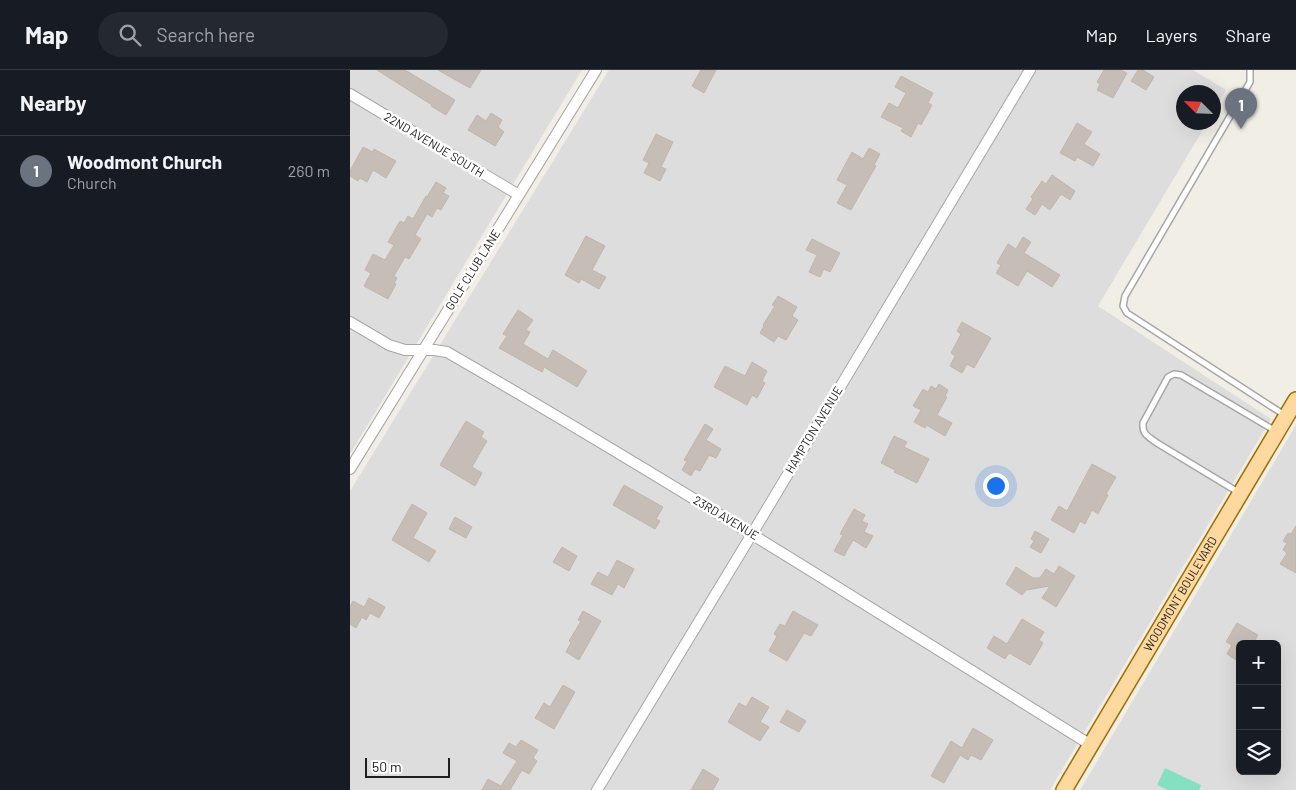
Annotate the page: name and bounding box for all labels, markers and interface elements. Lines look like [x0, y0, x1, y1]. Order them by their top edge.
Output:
search box [98, 12, 448, 57]
text: Map [25, 20, 68, 49]
icon: search [116, 21, 144, 49]
text: Search here [156, 23, 255, 46]
text: Map [1085, 24, 1117, 46]
text: Layers [1145, 24, 1198, 46]
text: Share [1226, 24, 1271, 46]
north arrow [1176, 85, 1221, 130]
pin: 1 [1225, 88, 1257, 129]
text: Nearby [20, 90, 86, 115]
street label: 22ND AVENUE SOUTH [382, 109, 487, 179]
text: Woodmont Church [67, 150, 222, 173]
text: 1 [33, 161, 39, 180]
text: 260 m [288, 161, 330, 180]
text: Church [67, 173, 117, 192]
street label: GOLF CLUB LANE [442, 227, 503, 312]
street label: HAMPTON AVENUE [782, 383, 845, 476]
your location [983, 473, 1009, 499]
street label: 23RD AVENUE [691, 492, 762, 542]
street label: WOODMONT BOULEVARD [1140, 534, 1219, 653]
map controls [1236, 640, 1281, 775]
button: + [1236, 640, 1281, 685]
button: − [1236, 685, 1281, 730]
button: layers [1236, 730, 1281, 775]
scale bar [365, 755, 450, 778]
text: 50 m [372, 758, 401, 775]

